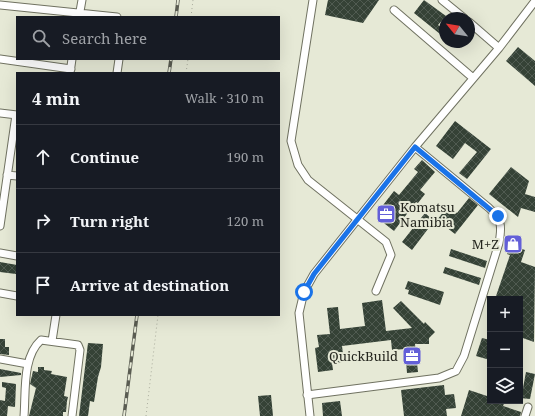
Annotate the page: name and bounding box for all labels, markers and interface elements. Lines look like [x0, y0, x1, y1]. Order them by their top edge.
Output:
north arrow [439, 12, 475, 48]
search box [16, 16, 280, 60]
icon: search [30, 27, 52, 49]
text: Search here [62, 28, 147, 48]
text: 4 min [32, 87, 80, 110]
text: Walk · 310 m [185, 89, 264, 107]
icon: ahead [32, 146, 54, 168]
text: Continue [70, 147, 139, 167]
text: 190 m [227, 148, 264, 166]
place label: Komatsu Namibia [400, 198, 455, 231]
office icon: Komatsu Namibia [375, 203, 397, 225]
route end [489, 207, 507, 225]
icon: right [32, 210, 54, 232]
text: Turn right [70, 211, 149, 231]
text: 120 m [227, 212, 264, 230]
shop icon: M+Z [502, 233, 524, 255]
place label: M+Z [472, 235, 499, 253]
icon: arrive [32, 274, 54, 296]
text: Arrive at destination [70, 275, 229, 295]
route start [295, 283, 313, 301]
map controls [487, 296, 523, 404]
button: + [487, 296, 523, 332]
button: − [487, 332, 523, 368]
office icon: QuickBuild [401, 345, 423, 367]
place label: QuickBuild [329, 347, 398, 365]
button: layers [487, 368, 523, 404]

